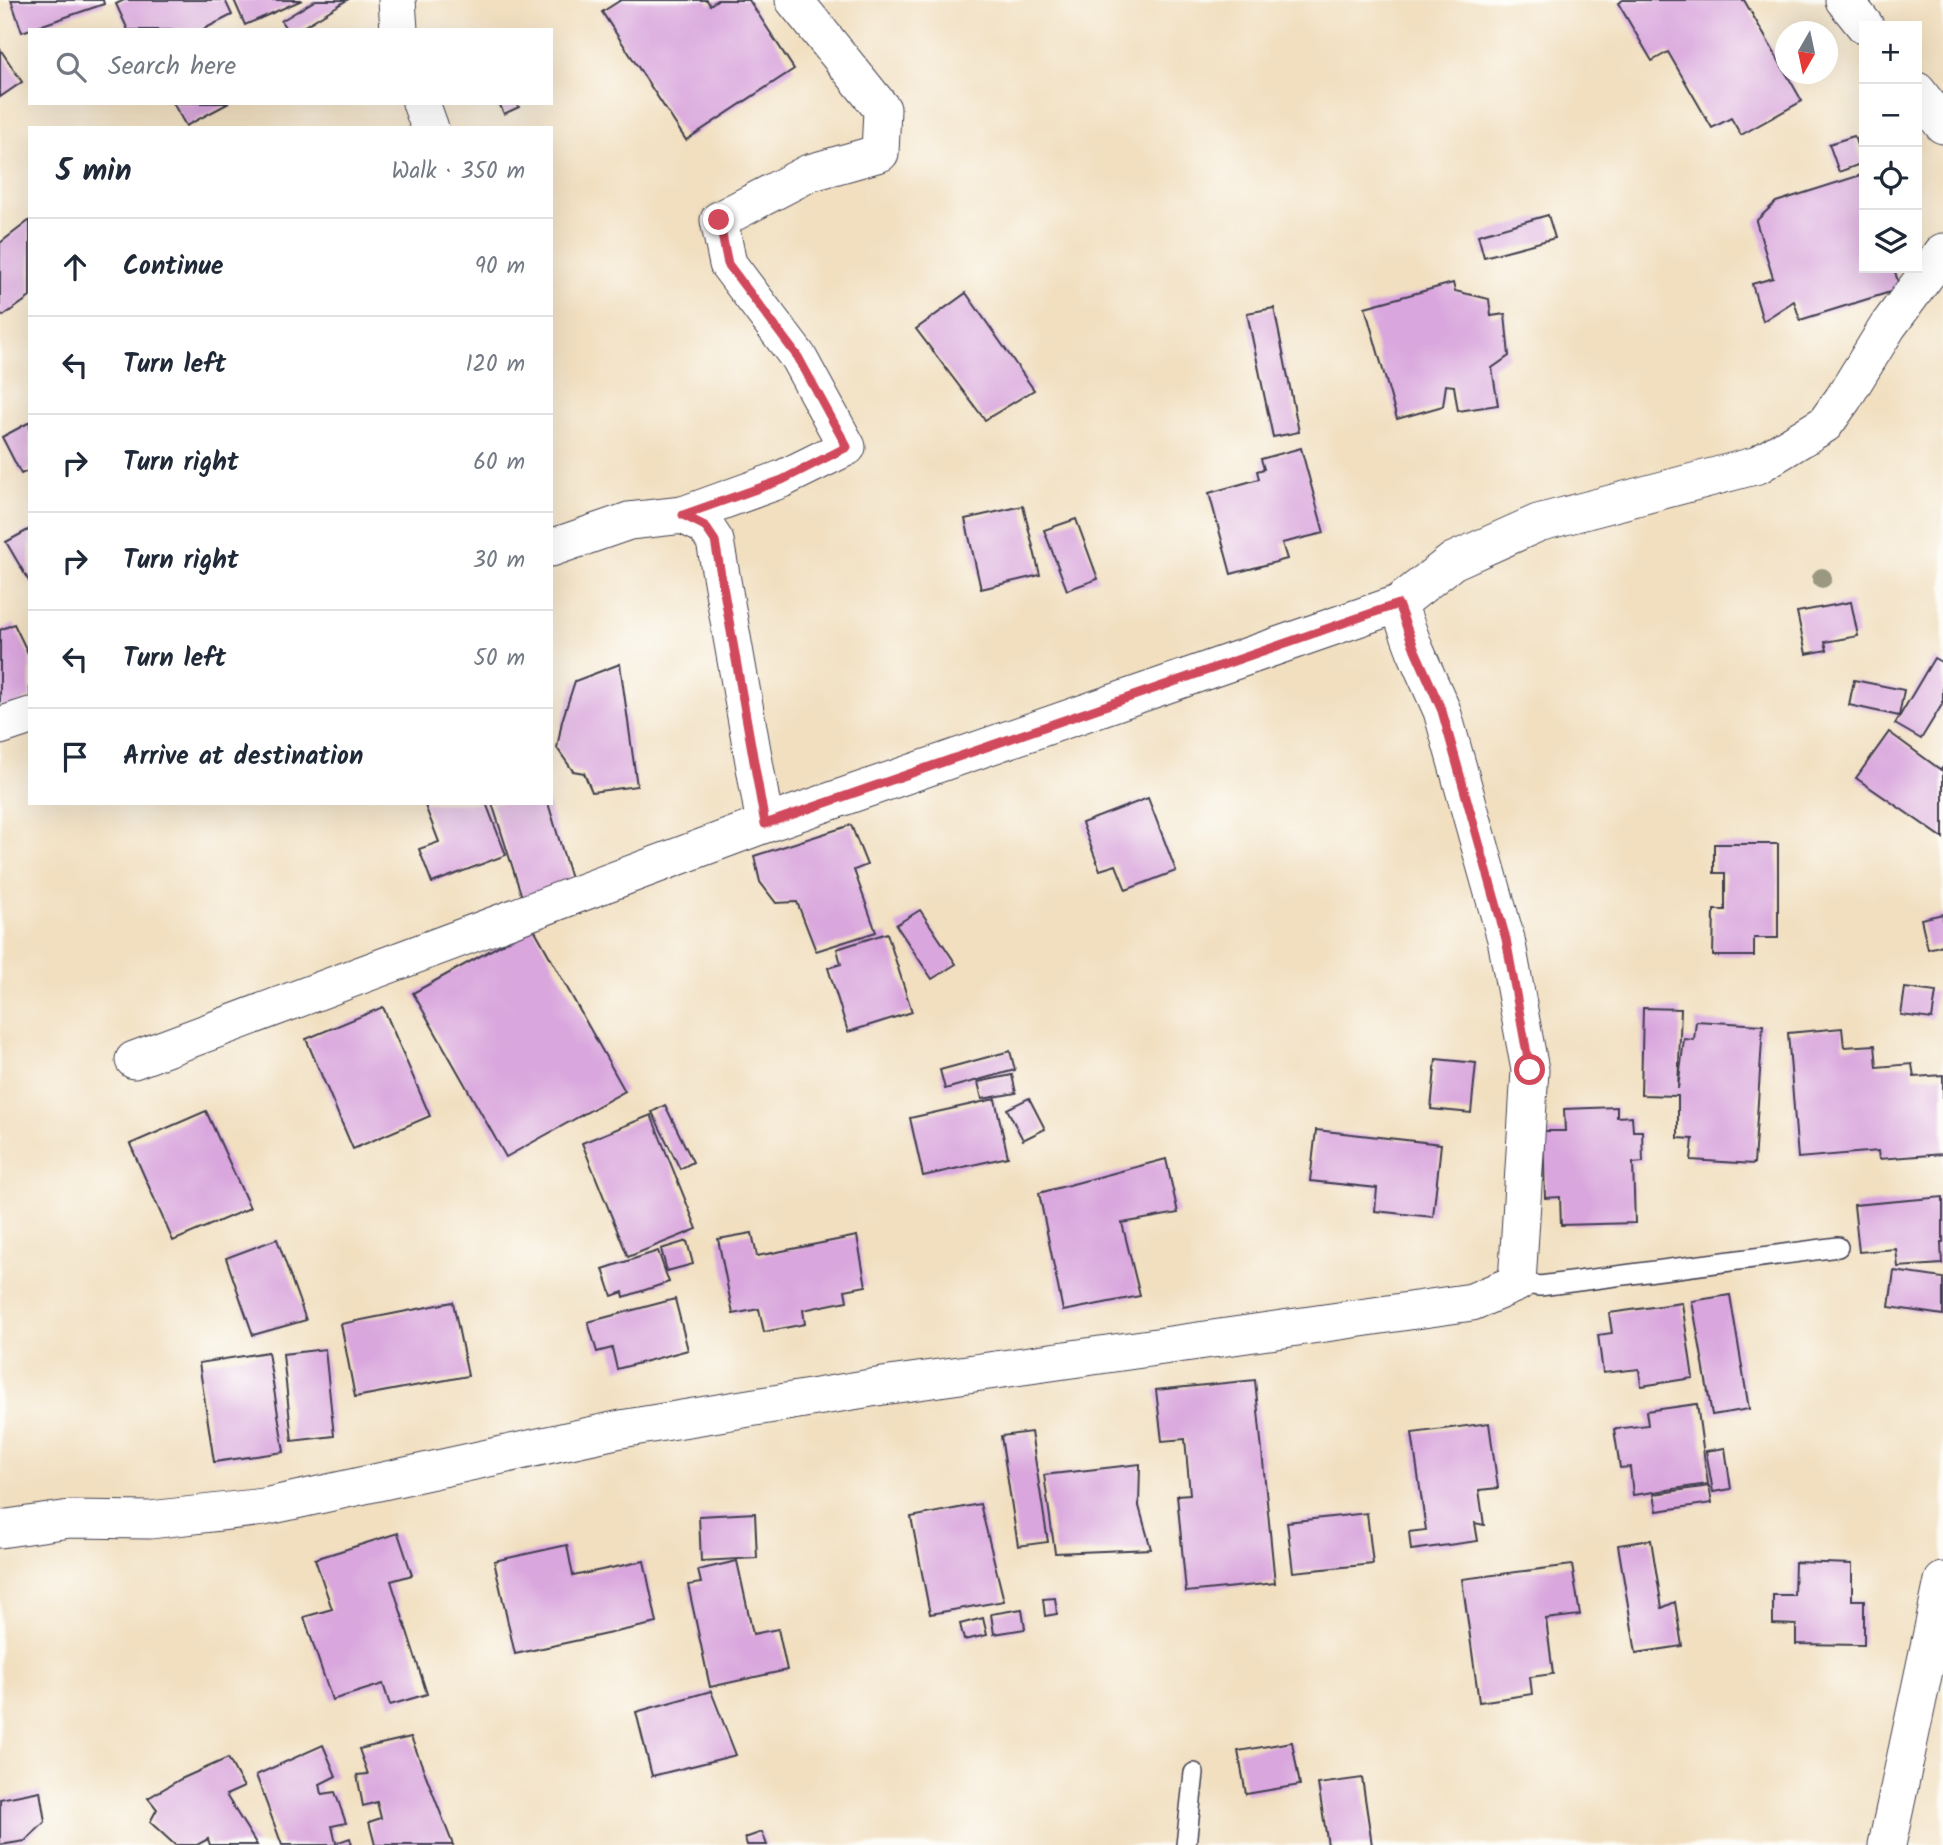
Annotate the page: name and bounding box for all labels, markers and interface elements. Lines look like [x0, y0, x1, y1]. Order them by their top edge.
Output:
north arrow [1775, 21, 1838, 84]
map controls [1859, 21, 1922, 273]
button: + [1859, 21, 1922, 84]
search box [28, 28, 553, 105]
text: Search here [108, 46, 236, 88]
icon: search [52, 48, 90, 86]
button: − [1859, 84, 1922, 147]
button: locate [1859, 147, 1922, 210]
text: 5 min [56, 148, 132, 196]
text: Walk · 350 m [391, 154, 525, 190]
route end [703, 204, 734, 235]
button: layers [1859, 210, 1922, 273]
text: Continue [123, 246, 224, 288]
icon: ahead [56, 248, 94, 286]
text: 90 m [475, 249, 525, 285]
text: Turn left [123, 344, 226, 386]
icon: left [56, 346, 94, 384]
text: 120 m [465, 347, 525, 383]
text: Turn right [123, 442, 239, 484]
icon: right [56, 444, 94, 482]
text: 60 m [473, 445, 525, 481]
text: Turn right [123, 540, 239, 582]
icon: right [56, 542, 94, 580]
text: 30 m [473, 543, 525, 579]
text: Turn left [123, 638, 226, 680]
icon: left [56, 640, 94, 678]
text: 50 m [474, 641, 525, 677]
text: Arrive at destination [123, 736, 363, 778]
icon: arrive [56, 738, 94, 776]
route start [1514, 1054, 1545, 1085]

